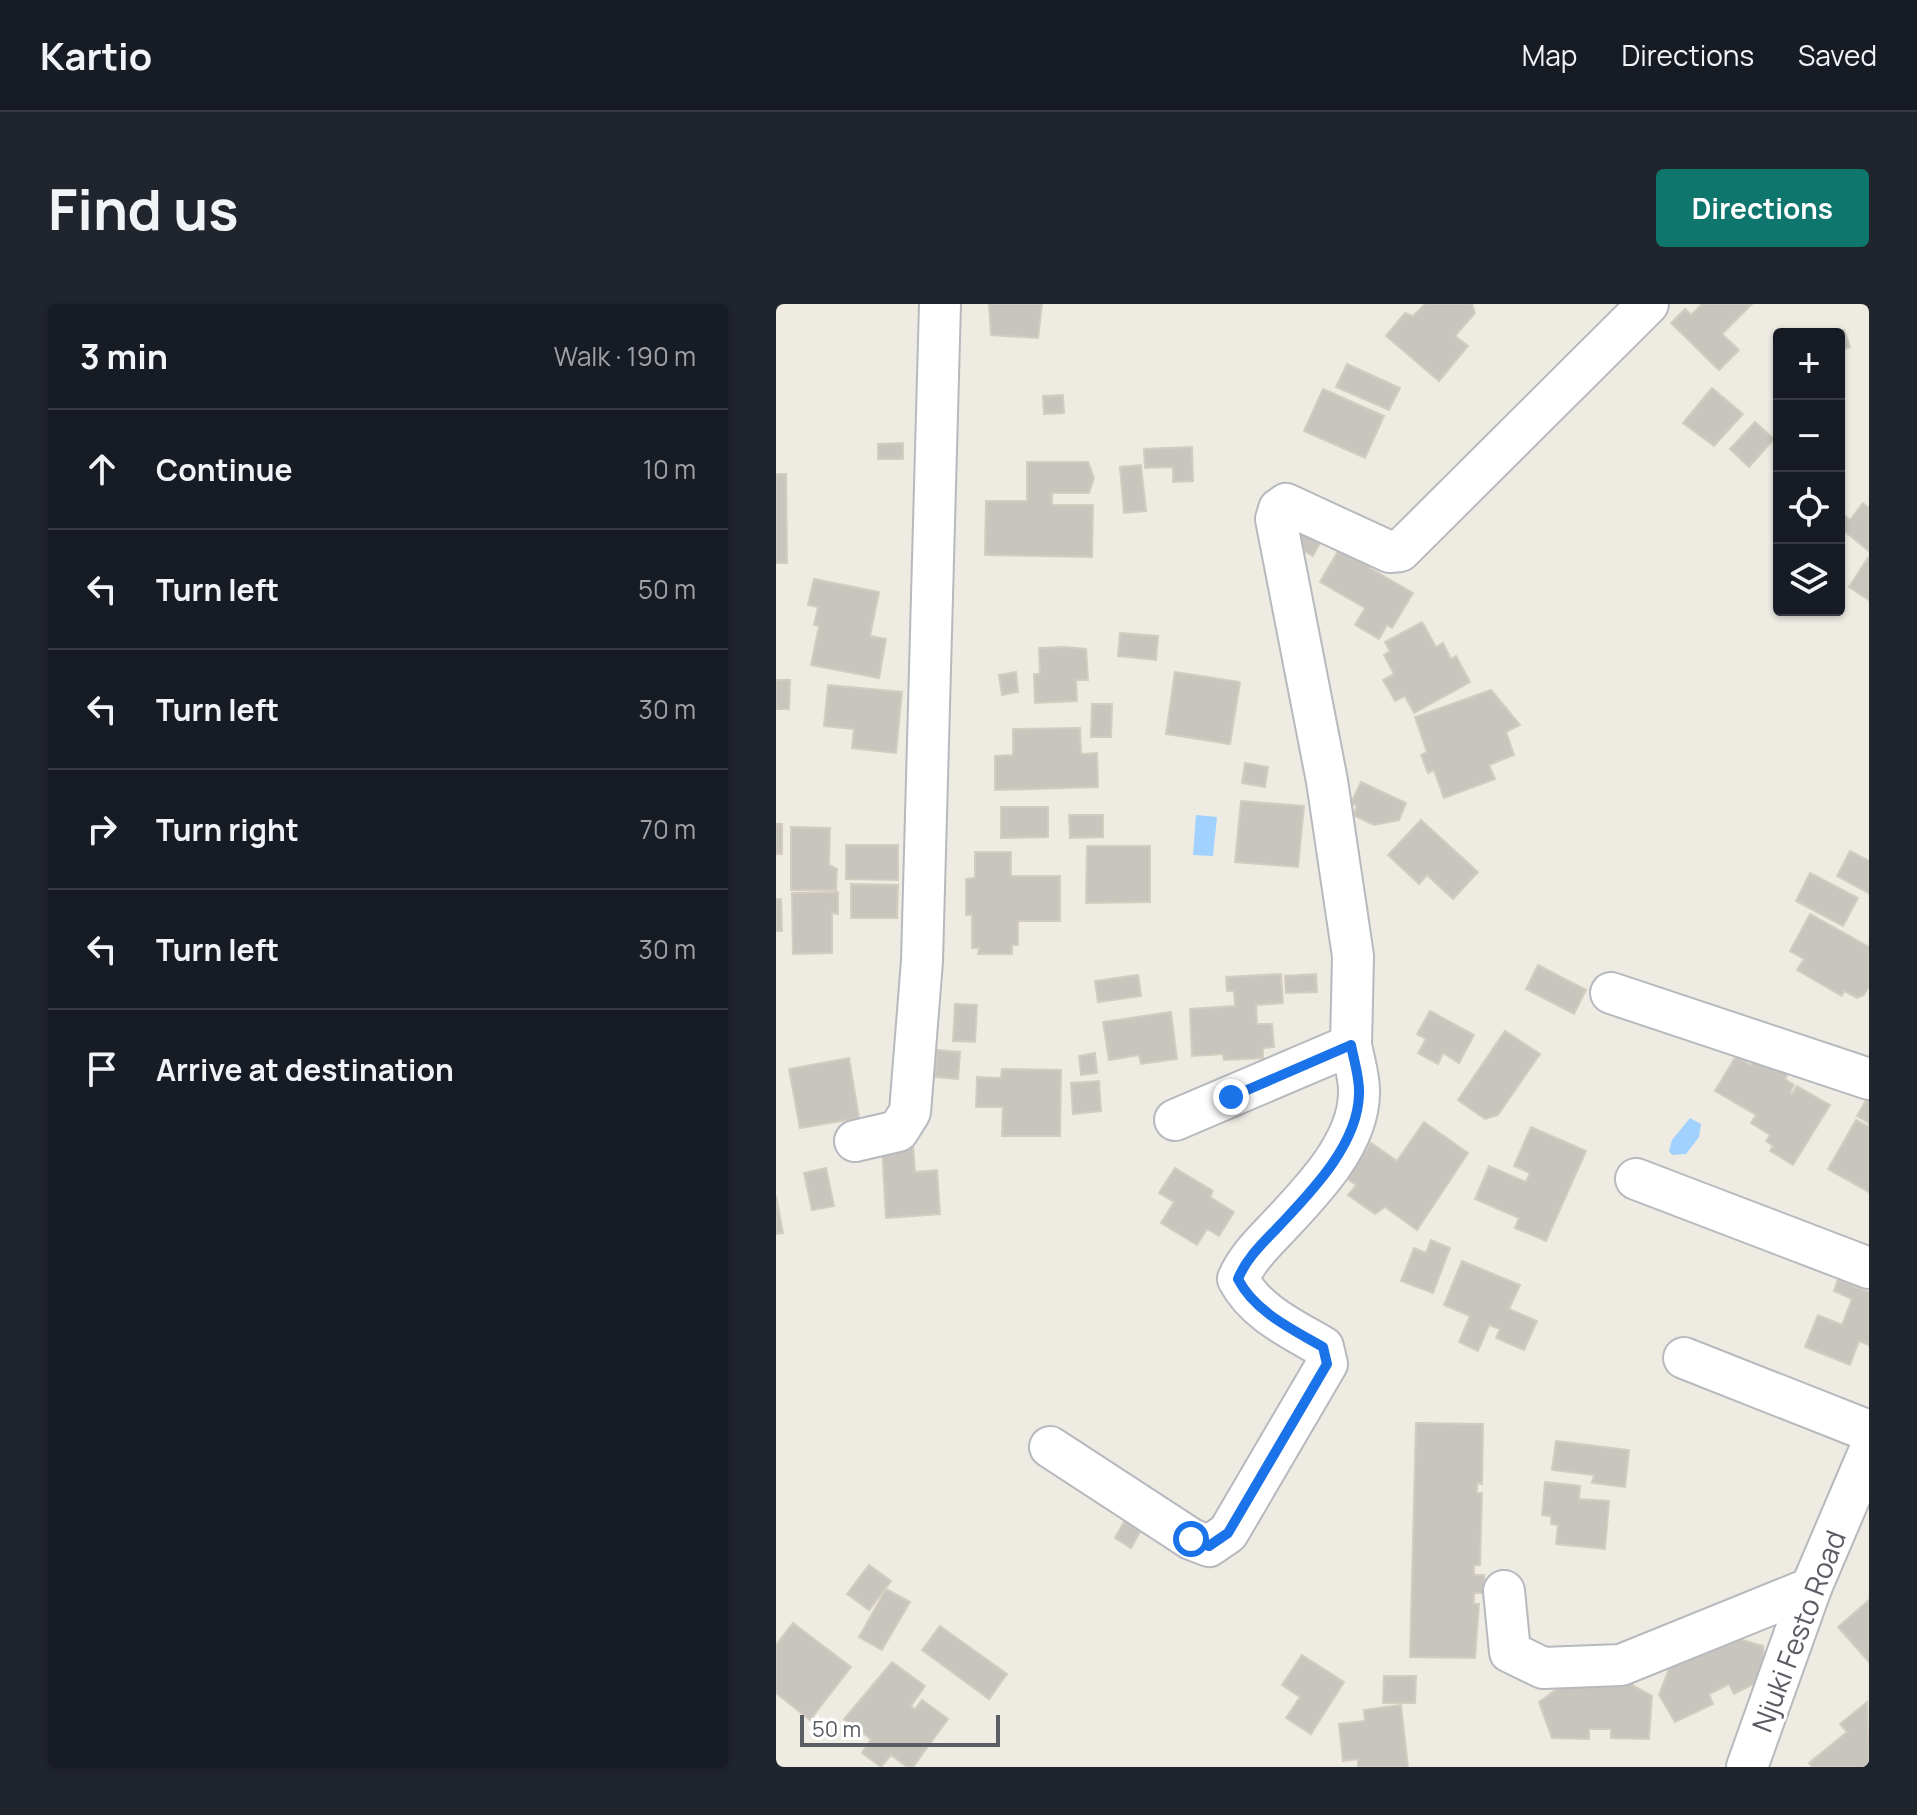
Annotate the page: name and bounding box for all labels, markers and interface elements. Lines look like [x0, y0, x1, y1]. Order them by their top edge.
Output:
text: Kartio [40, 29, 152, 81]
text: Map [1522, 36, 1577, 74]
text: Directions [1621, 36, 1754, 74]
text: Saved [1798, 36, 1877, 74]
button: Directions [1656, 169, 1869, 247]
text: Find us [48, 170, 239, 247]
map controls [1773, 328, 1845, 616]
button: + [1773, 328, 1845, 400]
text: 3 min [80, 333, 168, 379]
text: Walk · 190 m [554, 338, 696, 374]
button: − [1773, 400, 1845, 472]
icon: ahead [80, 447, 124, 491]
text: Continue [156, 449, 292, 490]
text: 10 m [643, 451, 696, 487]
button: locate [1773, 472, 1845, 544]
button: layers [1773, 544, 1845, 616]
icon: left [80, 567, 124, 611]
text: Turn left [156, 569, 279, 610]
text: 50 m [638, 571, 696, 607]
icon: left [80, 687, 124, 731]
text: Turn left [156, 689, 279, 730]
text: 30 m [639, 691, 696, 727]
icon: right [80, 807, 124, 851]
text: Turn right [156, 809, 299, 850]
text: 70 m [640, 811, 696, 847]
icon: left [80, 927, 124, 971]
text: Turn left [156, 929, 279, 970]
text: 30 m [639, 931, 696, 967]
icon: arrive [80, 1047, 124, 1091]
text: Arrive at destination [156, 1049, 454, 1090]
route end [1213, 1079, 1249, 1115]
route start [1173, 1521, 1209, 1557]
street label: Njuki Festo Road [1742, 1525, 1854, 1737]
scale bar [800, 1711, 1000, 1747]
text: 50 m [812, 1714, 861, 1744]

